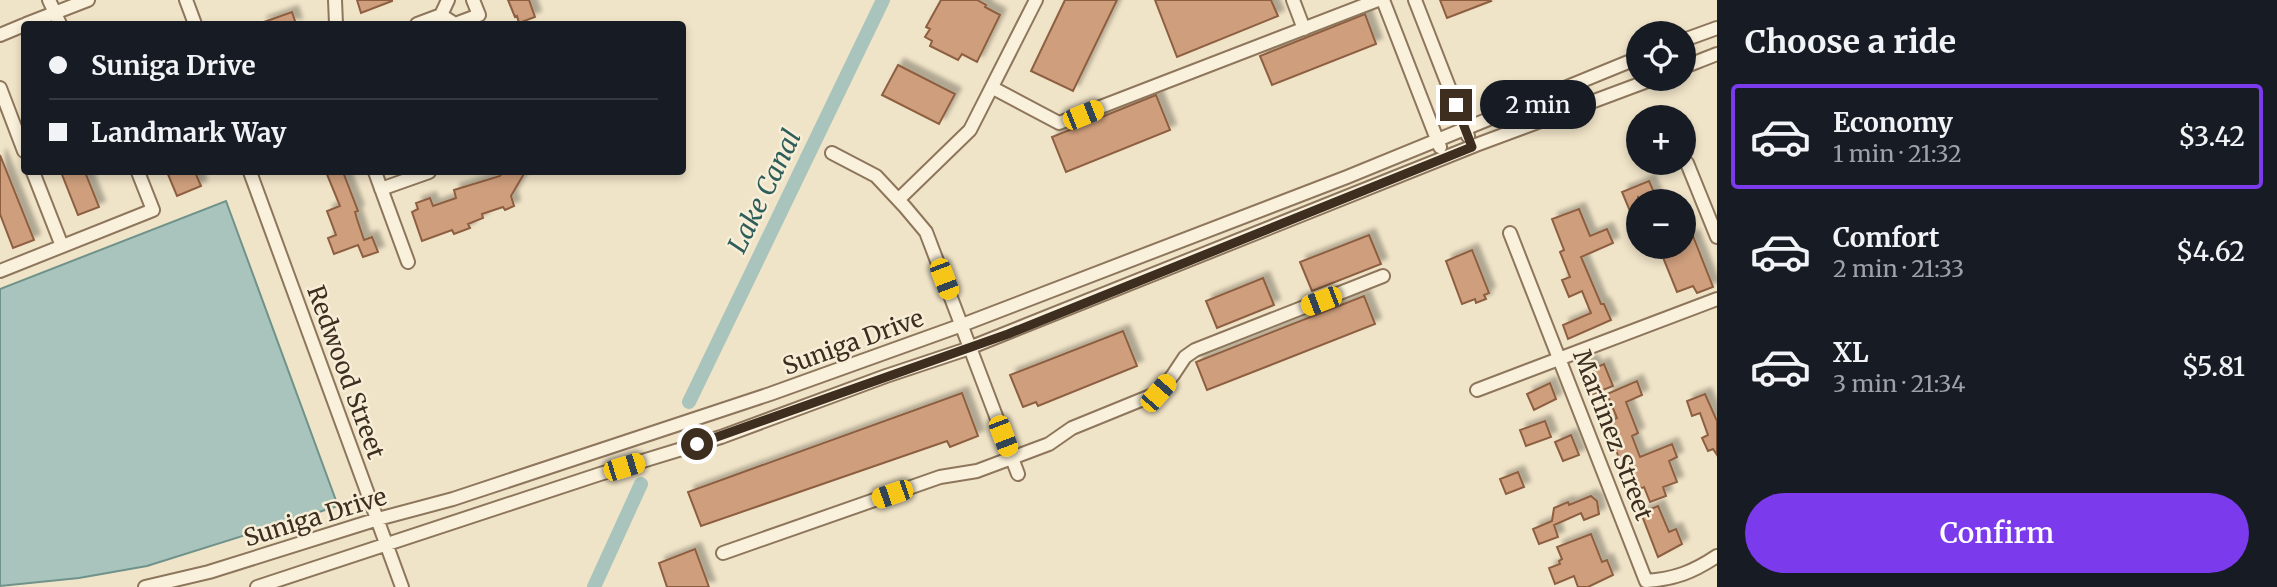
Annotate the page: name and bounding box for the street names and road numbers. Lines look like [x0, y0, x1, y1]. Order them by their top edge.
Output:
street label: Redwood Street [300, 281, 392, 463]
street label: Suniga Drive [778, 302, 928, 382]
street label: Martinez Street [1566, 345, 1660, 525]
street label: Suniga Drive [240, 481, 390, 553]

